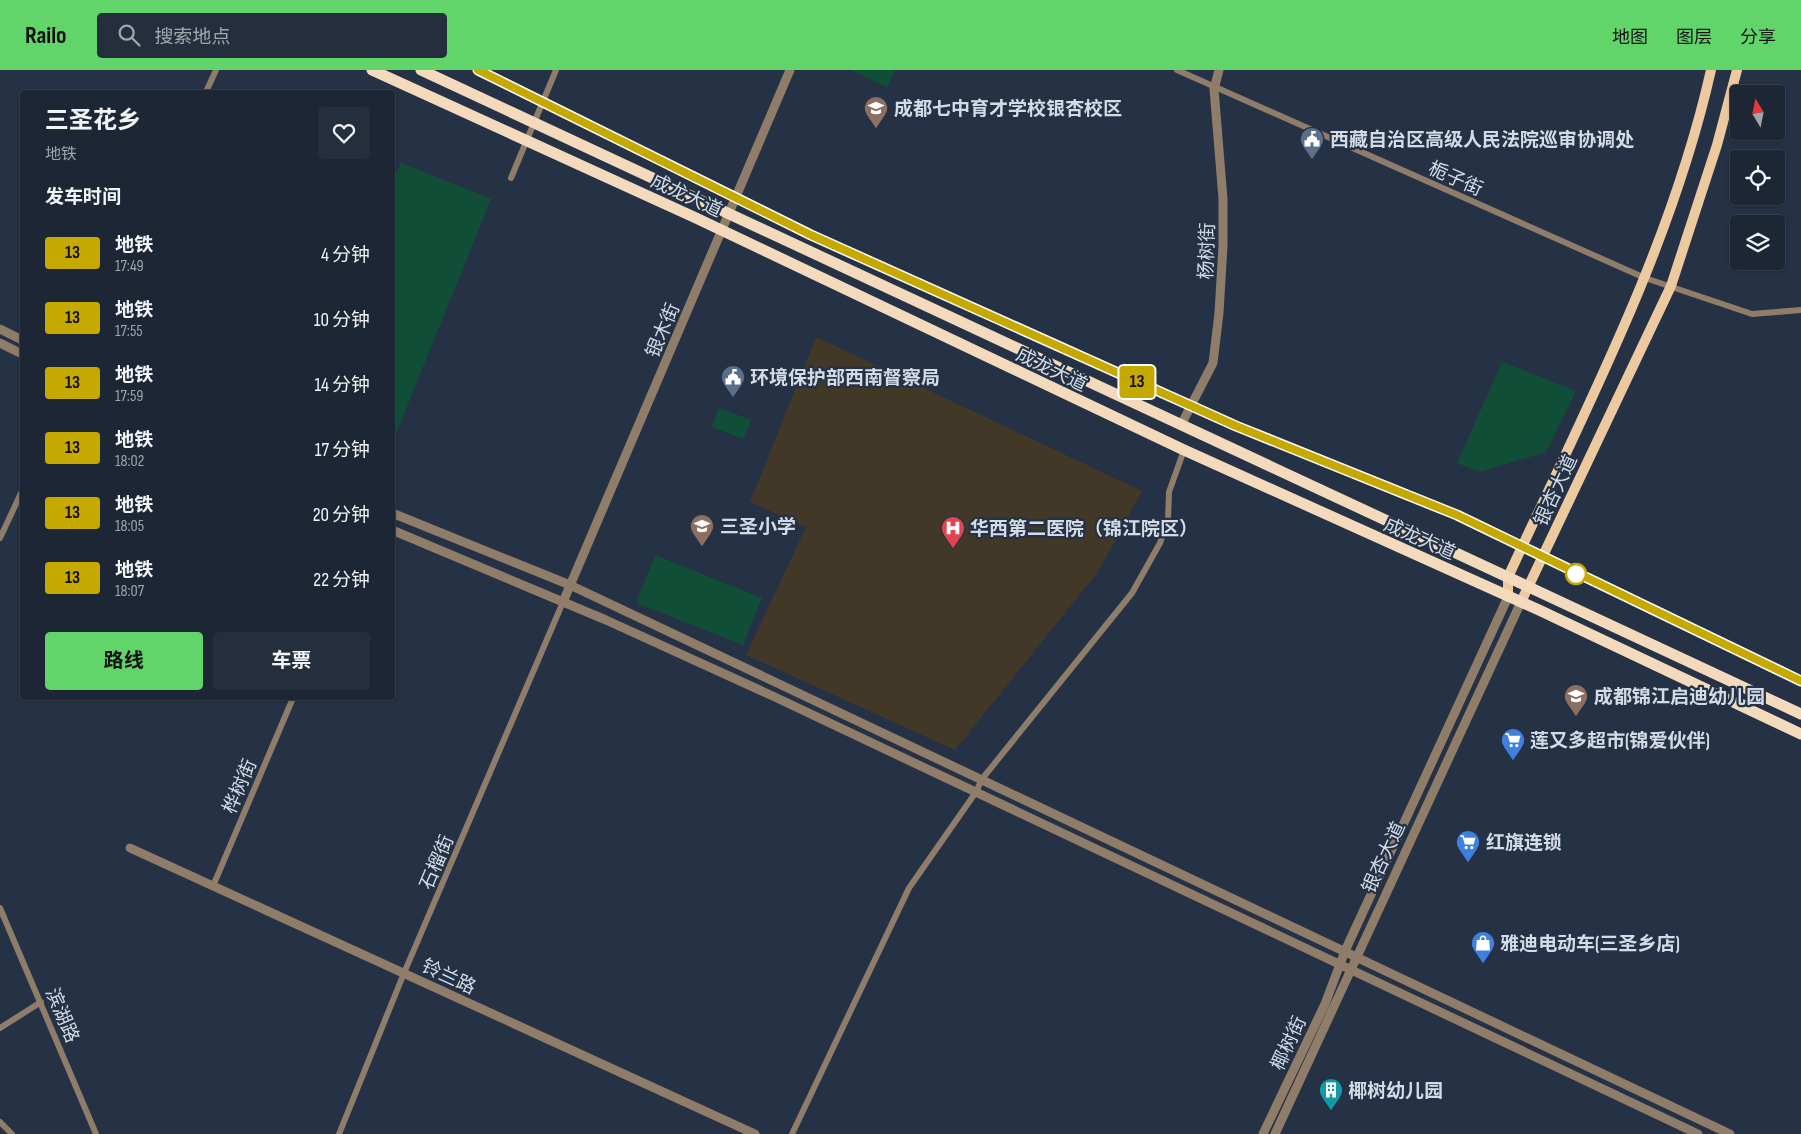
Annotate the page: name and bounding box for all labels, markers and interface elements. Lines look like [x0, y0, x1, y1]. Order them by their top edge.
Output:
search box [97, 13, 447, 58]
text: Railo [25, 21, 67, 50]
icon: search [115, 21, 143, 49]
text: 搜索地点 [155, 26, 231, 49]
text: 地图 [1612, 27, 1648, 48]
text: 图层 [1676, 27, 1712, 48]
text: 分享 [1740, 27, 1776, 48]
north arrow [1730, 85, 1785, 140]
map controls [1730, 85, 1785, 270]
school or university icon: 成都七中育才学校银杏校区 [863, 95, 889, 129]
place label: 成都七中育才学校银杏校区 [894, 98, 1122, 121]
text: 三圣花乡 [45, 106, 141, 135]
button: heart [318, 107, 370, 159]
public building icon: 西藏自治区高级人民法院巡审协调处 [1299, 126, 1325, 160]
place label: 西藏自治区高级人民法院巡审协调处 [1330, 129, 1634, 152]
text: 地铁 [45, 145, 77, 164]
button: locate [1730, 150, 1785, 205]
street label: 栀子街 [1425, 157, 1486, 201]
street label: 成龙大道 [647, 170, 726, 223]
text: 发车时间 [45, 186, 121, 209]
button: layers [1730, 215, 1785, 270]
street label: 杨树街 [1195, 222, 1220, 280]
text: 地铁 [115, 234, 153, 257]
text: 13 [65, 242, 80, 263]
text: 4 分钟 [321, 244, 370, 267]
text: 17:49 [115, 257, 144, 276]
text: 地铁 [115, 299, 153, 322]
street label: 银木街 [642, 300, 685, 361]
text: 13 [65, 307, 80, 328]
text: 10 分钟 [314, 309, 370, 332]
text: 17:55 [115, 322, 143, 341]
street label: 成龙大道 [1012, 343, 1091, 397]
text: 地铁 [115, 364, 153, 387]
public building icon: 环境保护部西南督察局 [720, 364, 746, 398]
line badge: 13 [1114, 366, 1160, 398]
place label: 环境保护部西南督察局 [750, 367, 940, 390]
text: 13 [1129, 371, 1145, 392]
text: 13 [65, 372, 80, 393]
text: 14 分钟 [314, 374, 370, 397]
text: 17:59 [115, 387, 143, 406]
text: 地铁 [115, 429, 153, 452]
text: 13 [65, 437, 80, 458]
text: 17 分钟 [315, 439, 370, 462]
street label: 银杏大道 [1530, 451, 1583, 530]
text: 18:02 [115, 452, 144, 471]
text: 地铁 [115, 494, 153, 517]
text: 13 [65, 502, 80, 523]
text: 20 分钟 [313, 504, 370, 527]
school or university icon: 三圣小学 [689, 513, 715, 547]
street label: 成龙大道 [1380, 513, 1459, 565]
hospital icon: 华西第二医院（锦江院区） [940, 515, 966, 549]
place label: 三圣小学 [720, 516, 796, 539]
text: 18:05 [115, 517, 144, 536]
place label: 华西第二医院（锦江院区） [970, 518, 1198, 541]
text: 地铁 [115, 559, 153, 582]
unlabelled marker [1565, 563, 1587, 585]
text: 13 [65, 567, 80, 588]
text: 22 分钟 [313, 569, 370, 592]
text: 18:07 [115, 582, 144, 601]
button: 路线 [45, 632, 203, 690]
button: 车票 [213, 632, 370, 690]
school or university icon: 成都锦江启迪幼儿园 [1563, 683, 1589, 717]
place label: 成都锦江启迪幼儿园 [1594, 686, 1765, 709]
supermarket icon: 莲又多超市(锦爱伙伴) [1500, 727, 1526, 761]
place label: 莲又多超市(锦爱伙伴) [1530, 730, 1710, 753]
street label: 桦树街 [219, 756, 262, 817]
street label: 银杏大道 [1358, 818, 1411, 897]
supermarket icon: 红旗连锁 [1455, 829, 1481, 863]
street label: 石榴街 [416, 832, 459, 893]
place label: 红旗连锁 [1486, 832, 1562, 855]
shop icon: 雅迪电动车(三圣乡店) [1470, 930, 1496, 964]
place label: 雅迪电动车(三圣乡店) [1500, 933, 1680, 956]
street label: 铃兰路 [418, 955, 479, 1000]
street label: 滨湖路 [40, 985, 83, 1046]
street label: 椰树街 [1267, 1013, 1312, 1074]
building icon: 椰树幼儿园 [1318, 1077, 1344, 1111]
place label: 椰树幼儿园 [1348, 1080, 1443, 1103]

